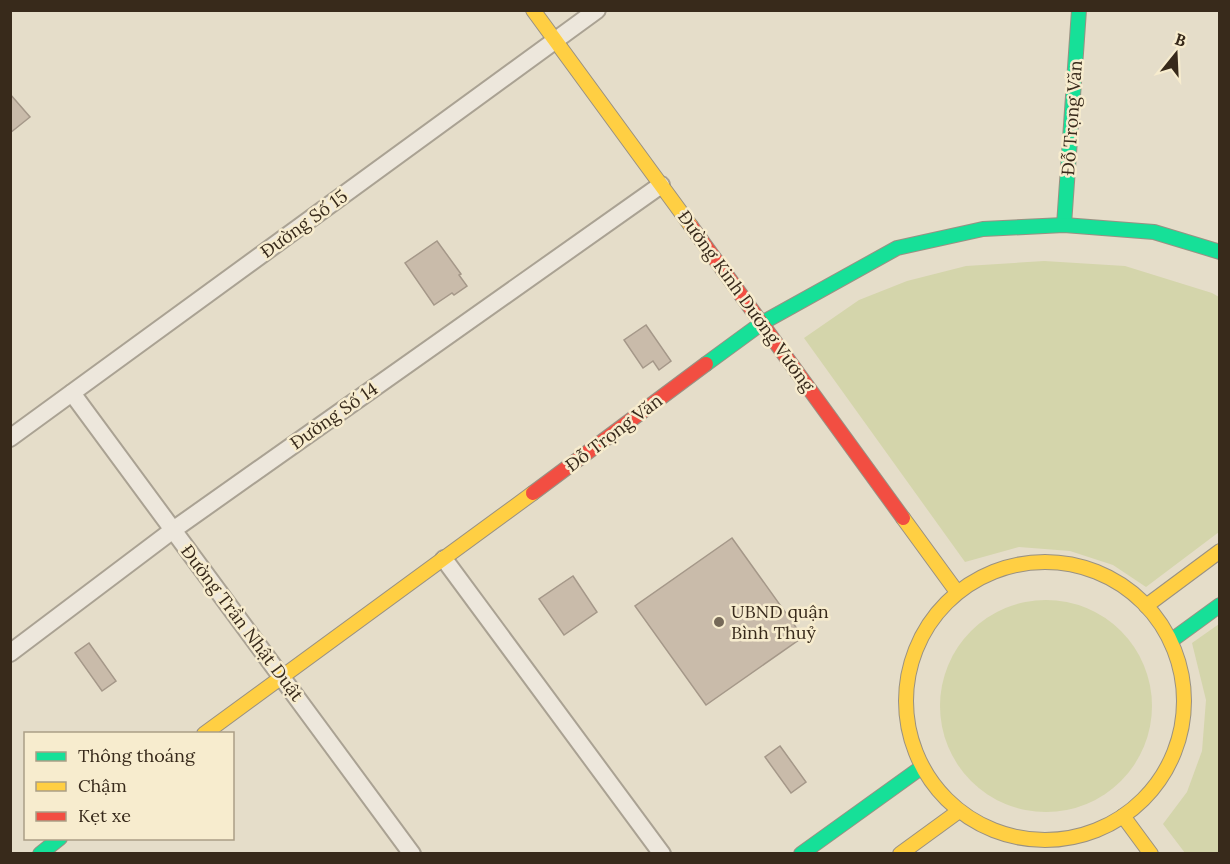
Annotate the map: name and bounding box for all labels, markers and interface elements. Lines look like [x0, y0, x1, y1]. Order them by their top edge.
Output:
north arrow [1146, 24, 1206, 84]
text: B [1173, 29, 1189, 51]
street label: Đỗ Trọng Văn [1056, 60, 1087, 176]
street label: Đường Số 15 [256, 184, 352, 263]
street label: Đường Kinh Dương Vương [673, 206, 820, 397]
street label: Đường Số 14 [285, 377, 382, 454]
street label: Đỗ Trọng Văn [561, 389, 667, 477]
street label: Đường Trần Nhật Duật [176, 540, 309, 706]
place label: UBND quận Bình Thuỷ [731, 600, 829, 644]
marker: UBND quận Bình Thuỷ [712, 615, 726, 629]
legend [24, 732, 234, 840]
text: Thông thoáng [78, 744, 196, 767]
text: Chậm [78, 774, 127, 797]
text: Kẹt xe [78, 804, 131, 827]

